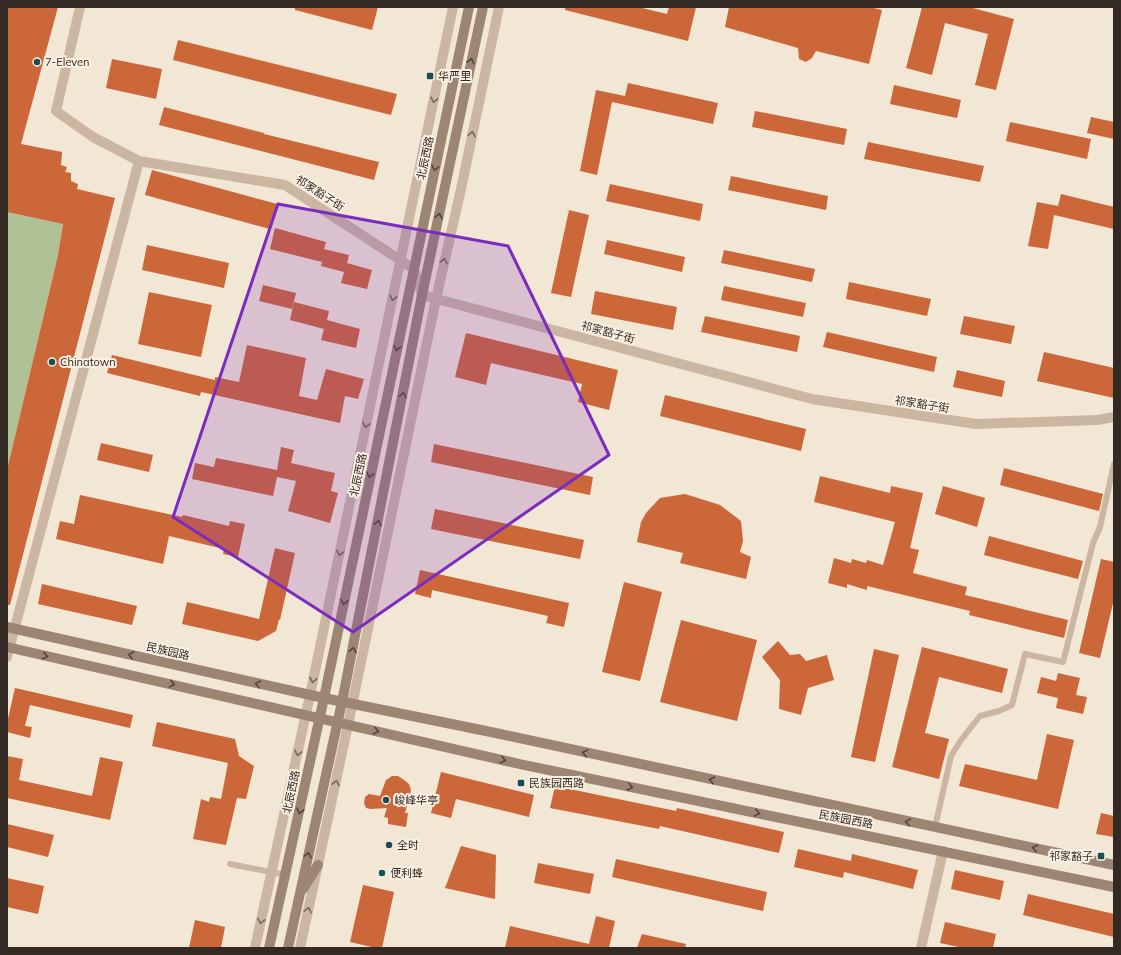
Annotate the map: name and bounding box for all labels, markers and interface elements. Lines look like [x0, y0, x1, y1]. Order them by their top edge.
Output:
place label: 7-Eleven [45, 55, 90, 69]
marker: 7-Eleven [32, 57, 42, 67]
one-way arrow [467, 58, 475, 64]
place label: 华严里 [438, 69, 471, 83]
marker: 华严里 [425, 71, 435, 81]
one-way arrow [430, 97, 438, 103]
one-way arrow [468, 131, 476, 137]
street label: 北辰西路 [414, 135, 436, 181]
one-way arrow [431, 165, 439, 172]
street label: 祁家豁子街 [293, 172, 347, 214]
one-way arrow [434, 213, 442, 219]
one-way arrow [440, 257, 448, 264]
one-way arrow [389, 295, 397, 301]
street label: 祁家豁子街 [580, 318, 636, 346]
one-way arrow [394, 345, 402, 351]
place label: Chinatown [60, 355, 116, 369]
marker: Chinatown [47, 357, 57, 367]
one-way arrow [398, 392, 406, 398]
street label: 祁家豁子街 [894, 393, 950, 415]
one-way arrow [362, 422, 371, 429]
street label: 北辰西路 [347, 452, 369, 498]
one-way arrow [367, 472, 375, 478]
one-way arrow [373, 520, 381, 526]
one-way arrow [336, 550, 344, 556]
one-way arrow [340, 599, 348, 606]
street label: 民族园路 [145, 639, 191, 663]
one-way arrow [348, 647, 356, 653]
one-way arrow [42, 651, 48, 659]
one-way arrow [128, 651, 135, 660]
one-way arrow [310, 677, 318, 683]
one-way arrow [169, 680, 175, 688]
one-way arrow [255, 680, 261, 688]
one-way arrow [372, 726, 379, 735]
one-way arrow [294, 749, 302, 756]
one-way arrow [582, 749, 588, 757]
one-way arrow [500, 756, 506, 764]
street label: 北辰西路 [280, 769, 302, 815]
place label: 民族园西路 [529, 776, 584, 790]
one-way arrow [709, 776, 715, 784]
marker: 民族园西路 [516, 778, 526, 788]
one-way arrow [331, 780, 339, 786]
one-way arrow [627, 782, 633, 791]
place label: 峻峰华亭 [394, 793, 438, 807]
marker: 峻峰华亭 [381, 795, 391, 805]
one-way arrow [296, 807, 304, 814]
street label: 民族园西路 [818, 807, 874, 831]
one-way arrow [754, 808, 761, 816]
one-way arrow [905, 818, 911, 826]
place label: 全时 [397, 838, 419, 852]
marker: 全时 [384, 840, 394, 850]
one-way arrow [1032, 845, 1038, 853]
place label: 祁家豁子 [1049, 849, 1093, 863]
marker: 祁家豁子 [1096, 851, 1106, 861]
one-way arrow [304, 852, 312, 858]
place label: 便利蜂 [390, 866, 423, 880]
marker: 便利蜂 [377, 868, 387, 878]
one-way arrow [304, 907, 312, 913]
one-way arrow [258, 918, 266, 924]

